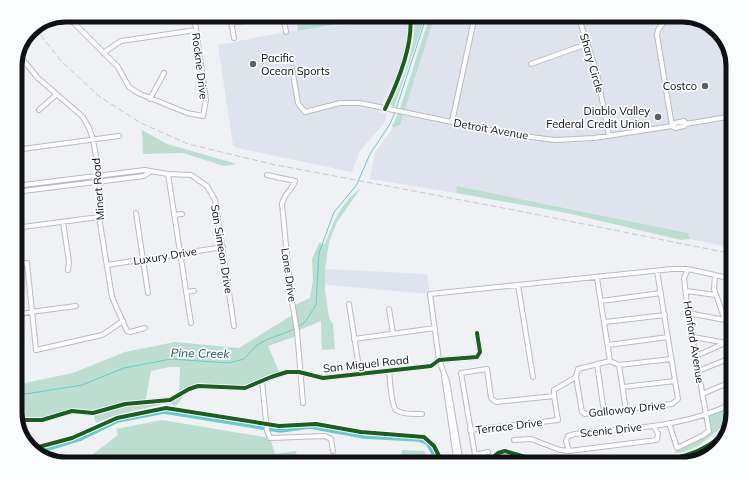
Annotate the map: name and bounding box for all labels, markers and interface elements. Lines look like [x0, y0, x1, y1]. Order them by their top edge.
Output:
street label: Rockne Drive [189, 32, 211, 100]
street label: Shary Circle [577, 32, 607, 94]
place label: Pacific Ocean Sports [261, 51, 330, 78]
marker: Pacific Ocean Sports [248, 59, 258, 69]
place label: Costco [663, 79, 697, 93]
marker: Costco [700, 81, 710, 91]
place label: Diablo Valley Federal Credit Union [546, 104, 650, 131]
marker: Diablo Valley Federal Credit Union [653, 112, 663, 122]
street label: Detroit Avenue [452, 116, 530, 142]
street label: Minert Road [89, 157, 107, 221]
street label: San Simeon Drive [208, 203, 236, 295]
street label: Luxury Drive [132, 244, 198, 268]
street label: Lane Drive [278, 247, 300, 303]
street label: Hanford Avenue [681, 300, 707, 384]
water label: Pine Creek [170, 345, 230, 361]
street label: San Miguel Road [322, 353, 410, 375]
street label: Galloway Drive [588, 398, 666, 420]
street label: Terrace Drive [475, 415, 543, 437]
street label: Scenic Drive [579, 420, 643, 440]

